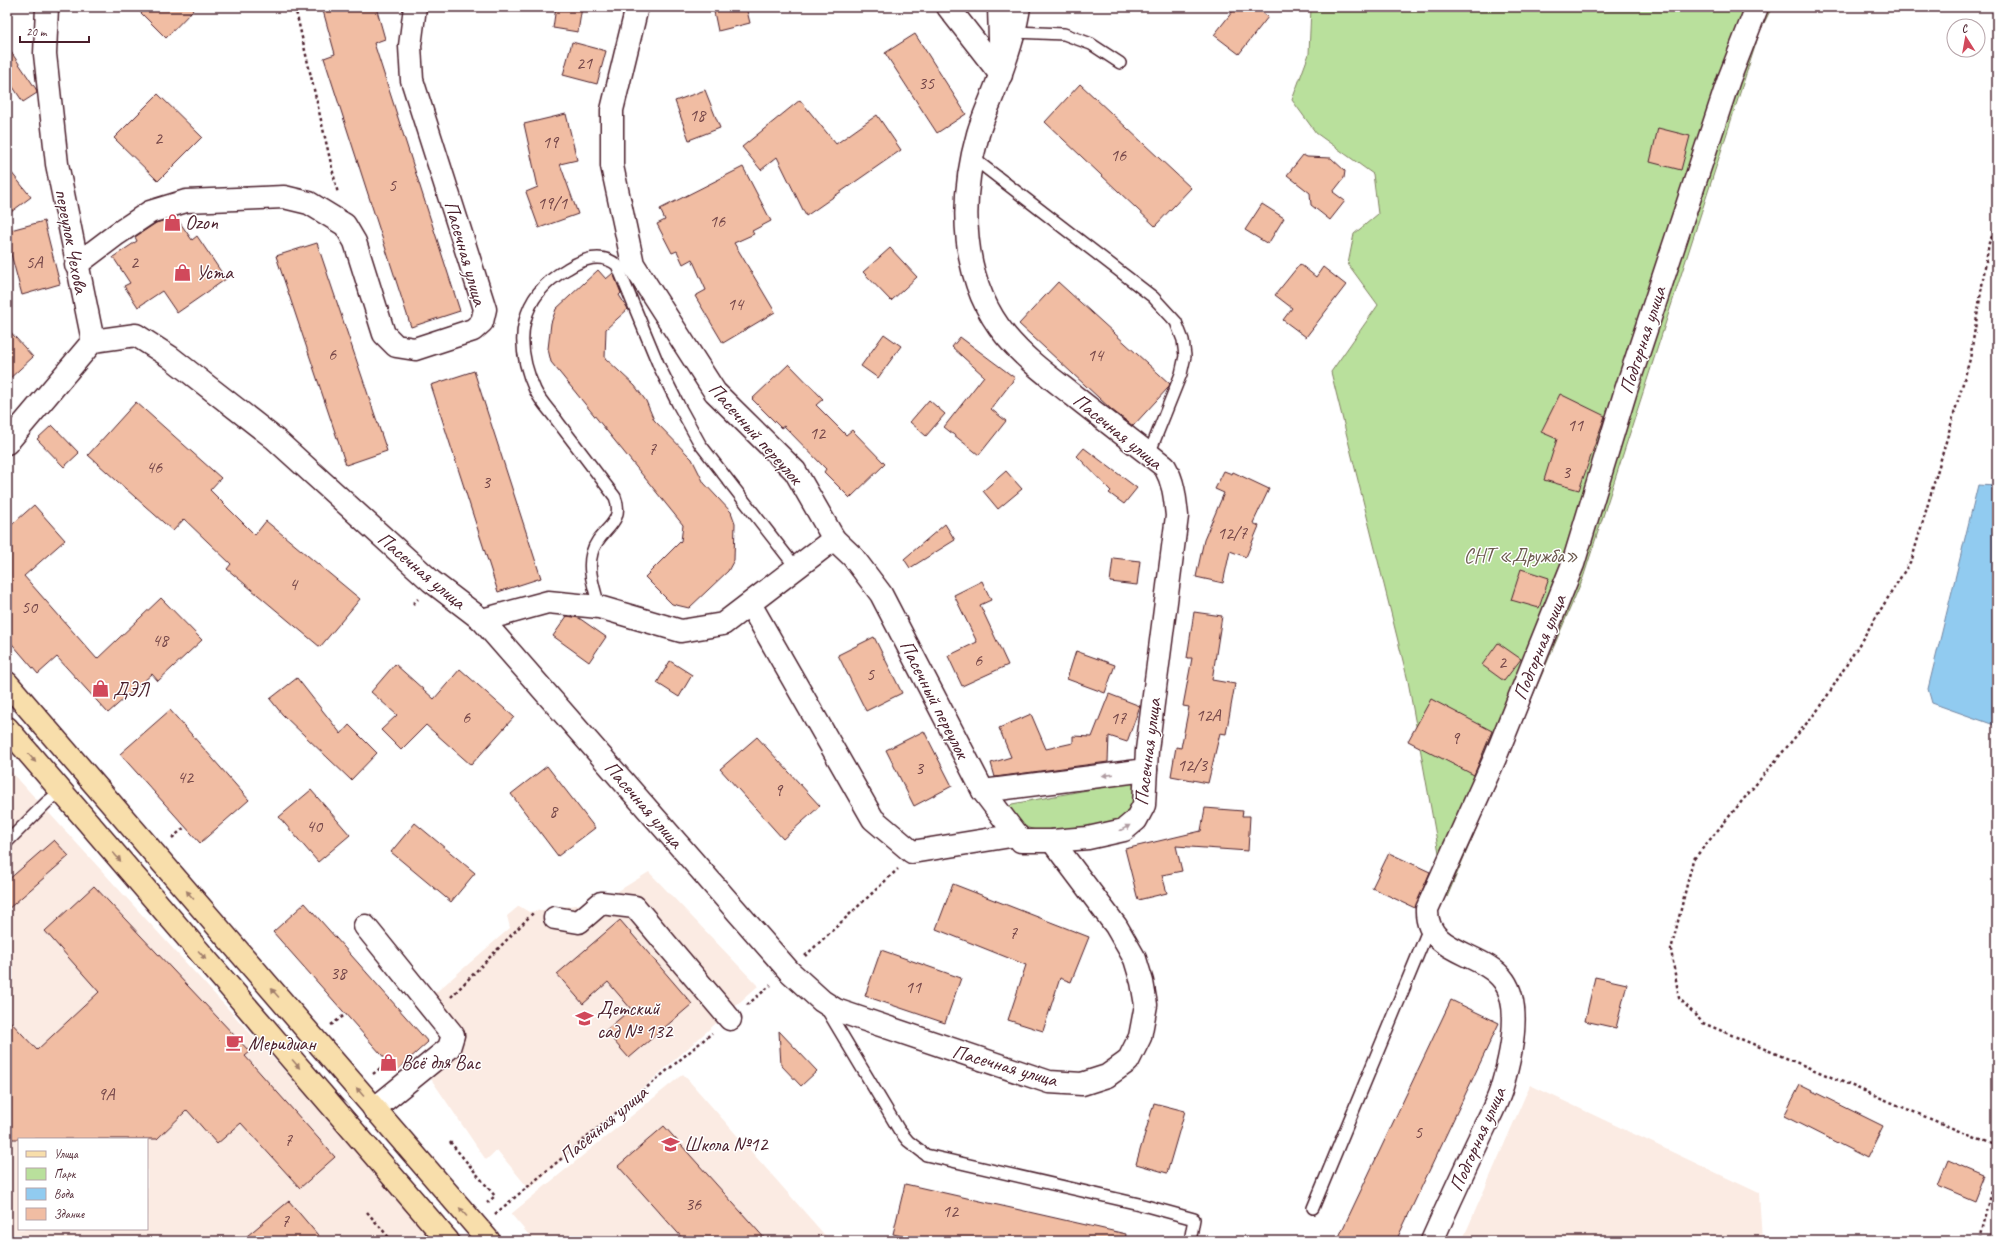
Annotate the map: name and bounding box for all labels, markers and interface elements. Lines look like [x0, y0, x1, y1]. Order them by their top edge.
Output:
scale bar [20, 18, 89, 44]
north arrow [1946, 18, 1986, 58]
text: С [1960, 20, 1970, 36]
text: 20 m [26, 24, 48, 40]
house number: 21 [576, 52, 593, 74]
house number: 35 [918, 72, 935, 94]
house number: 18 [689, 104, 707, 126]
house number: 2 [154, 127, 164, 149]
house number: 19 [542, 131, 560, 153]
house number: 16 [1110, 144, 1127, 166]
house number: 5 [388, 174, 397, 196]
street label: переулок Чехова [49, 187, 94, 297]
house number: 19/1 [537, 192, 568, 214]
street label: Пасечная улица [439, 198, 493, 310]
place label: Ozon [185, 210, 219, 235]
house number: 16 [709, 210, 726, 232]
shop icon: Ozon [162, 212, 182, 232]
house number: 5А [25, 251, 44, 273]
house number: 2 [130, 251, 140, 273]
place label: Уста [196, 260, 234, 285]
shop icon: Уста [173, 262, 193, 282]
street label: Подгорная улица [1613, 282, 1672, 397]
house number: 14 [727, 293, 745, 315]
house number: 6 [328, 343, 337, 365]
house number: 14 [1087, 344, 1105, 366]
street label: Пасечный переулок [703, 377, 809, 491]
street label: Пасечная улица [1068, 388, 1168, 476]
house number: 11 [1567, 414, 1584, 436]
house number: 12 [809, 422, 827, 444]
house number: 7 [648, 438, 657, 460]
house number: 46 [146, 456, 163, 478]
house number: 3 [1562, 461, 1572, 483]
house number: 3 [482, 471, 492, 493]
house number: 12/7 [1217, 522, 1248, 544]
street label: Пасечная улица [372, 526, 472, 615]
park label: СНТ «Дружба» [1464, 543, 1578, 568]
house number: 4 [289, 573, 299, 595]
street label: Подгорная улица [1507, 590, 1572, 703]
house number: 50 [21, 596, 39, 618]
house number: 48 [152, 629, 170, 651]
street label: Пасечный переулок [894, 636, 976, 764]
house number: 6 [974, 649, 983, 671]
house number: 2 [1498, 651, 1508, 673]
house number: 5 [866, 663, 875, 685]
place label: ДЭЛ [113, 677, 151, 702]
shop icon: ДЭЛ [90, 679, 110, 699]
street label: Пасечная улица [1129, 696, 1167, 807]
house number: 12А [1195, 704, 1222, 726]
house number: 6 [462, 706, 471, 728]
house number: 17 [1110, 707, 1127, 729]
house number: 9 [1451, 727, 1461, 749]
one-way arrow [28, 753, 37, 763]
house number: 12/3 [1177, 754, 1209, 776]
street label: Пасечная улица [599, 755, 689, 854]
house number: 3 [915, 757, 925, 779]
house number: 42 [177, 766, 195, 788]
one-way arrow [1102, 772, 1114, 778]
house number: 9 [774, 779, 784, 801]
house number: 8 [549, 800, 559, 822]
house number: 40 [306, 815, 324, 837]
one-way arrow [1119, 824, 1131, 831]
one-way arrow [113, 851, 122, 862]
one-way arrow [186, 889, 195, 900]
house number: 7 [1009, 922, 1018, 944]
one-way arrow [197, 950, 207, 960]
house number: 38 [330, 962, 348, 984]
house number: 11 [905, 976, 922, 998]
one-way arrow [271, 988, 280, 999]
place label: Детский сад № 132 [597, 996, 674, 1044]
school or university icon: Детский сад № 132 [574, 1009, 594, 1029]
place label: Меридиан [248, 1031, 317, 1056]
cafe icon: Меридиан [225, 1033, 245, 1053]
street label: Пасечная улица [950, 1039, 1061, 1093]
place label: Всё для Вас [401, 1050, 481, 1075]
shop icon: Всё для Вас [378, 1052, 398, 1072]
one-way arrow [291, 1060, 300, 1069]
street label: Пасечная улица [554, 1079, 654, 1169]
street label: Подгорная улица [1443, 1082, 1512, 1195]
house number: 9А [97, 1083, 116, 1105]
one-way arrow [355, 1086, 364, 1097]
house number: 5 [1414, 1121, 1423, 1143]
house number: 7 [284, 1129, 293, 1151]
place label: Школа №12 [684, 1132, 769, 1157]
school or university icon: Школа №12 [661, 1134, 681, 1154]
legend [18, 1138, 148, 1230]
text: Улица [54, 1146, 79, 1162]
text: Парк [54, 1166, 77, 1182]
text: Вода [54, 1186, 75, 1202]
house number: 36 [685, 1193, 702, 1215]
house number: 12 [942, 1200, 960, 1222]
text: Здание [54, 1206, 85, 1222]
one-way arrow [459, 1207, 468, 1216]
house number: 7 [281, 1210, 290, 1232]

